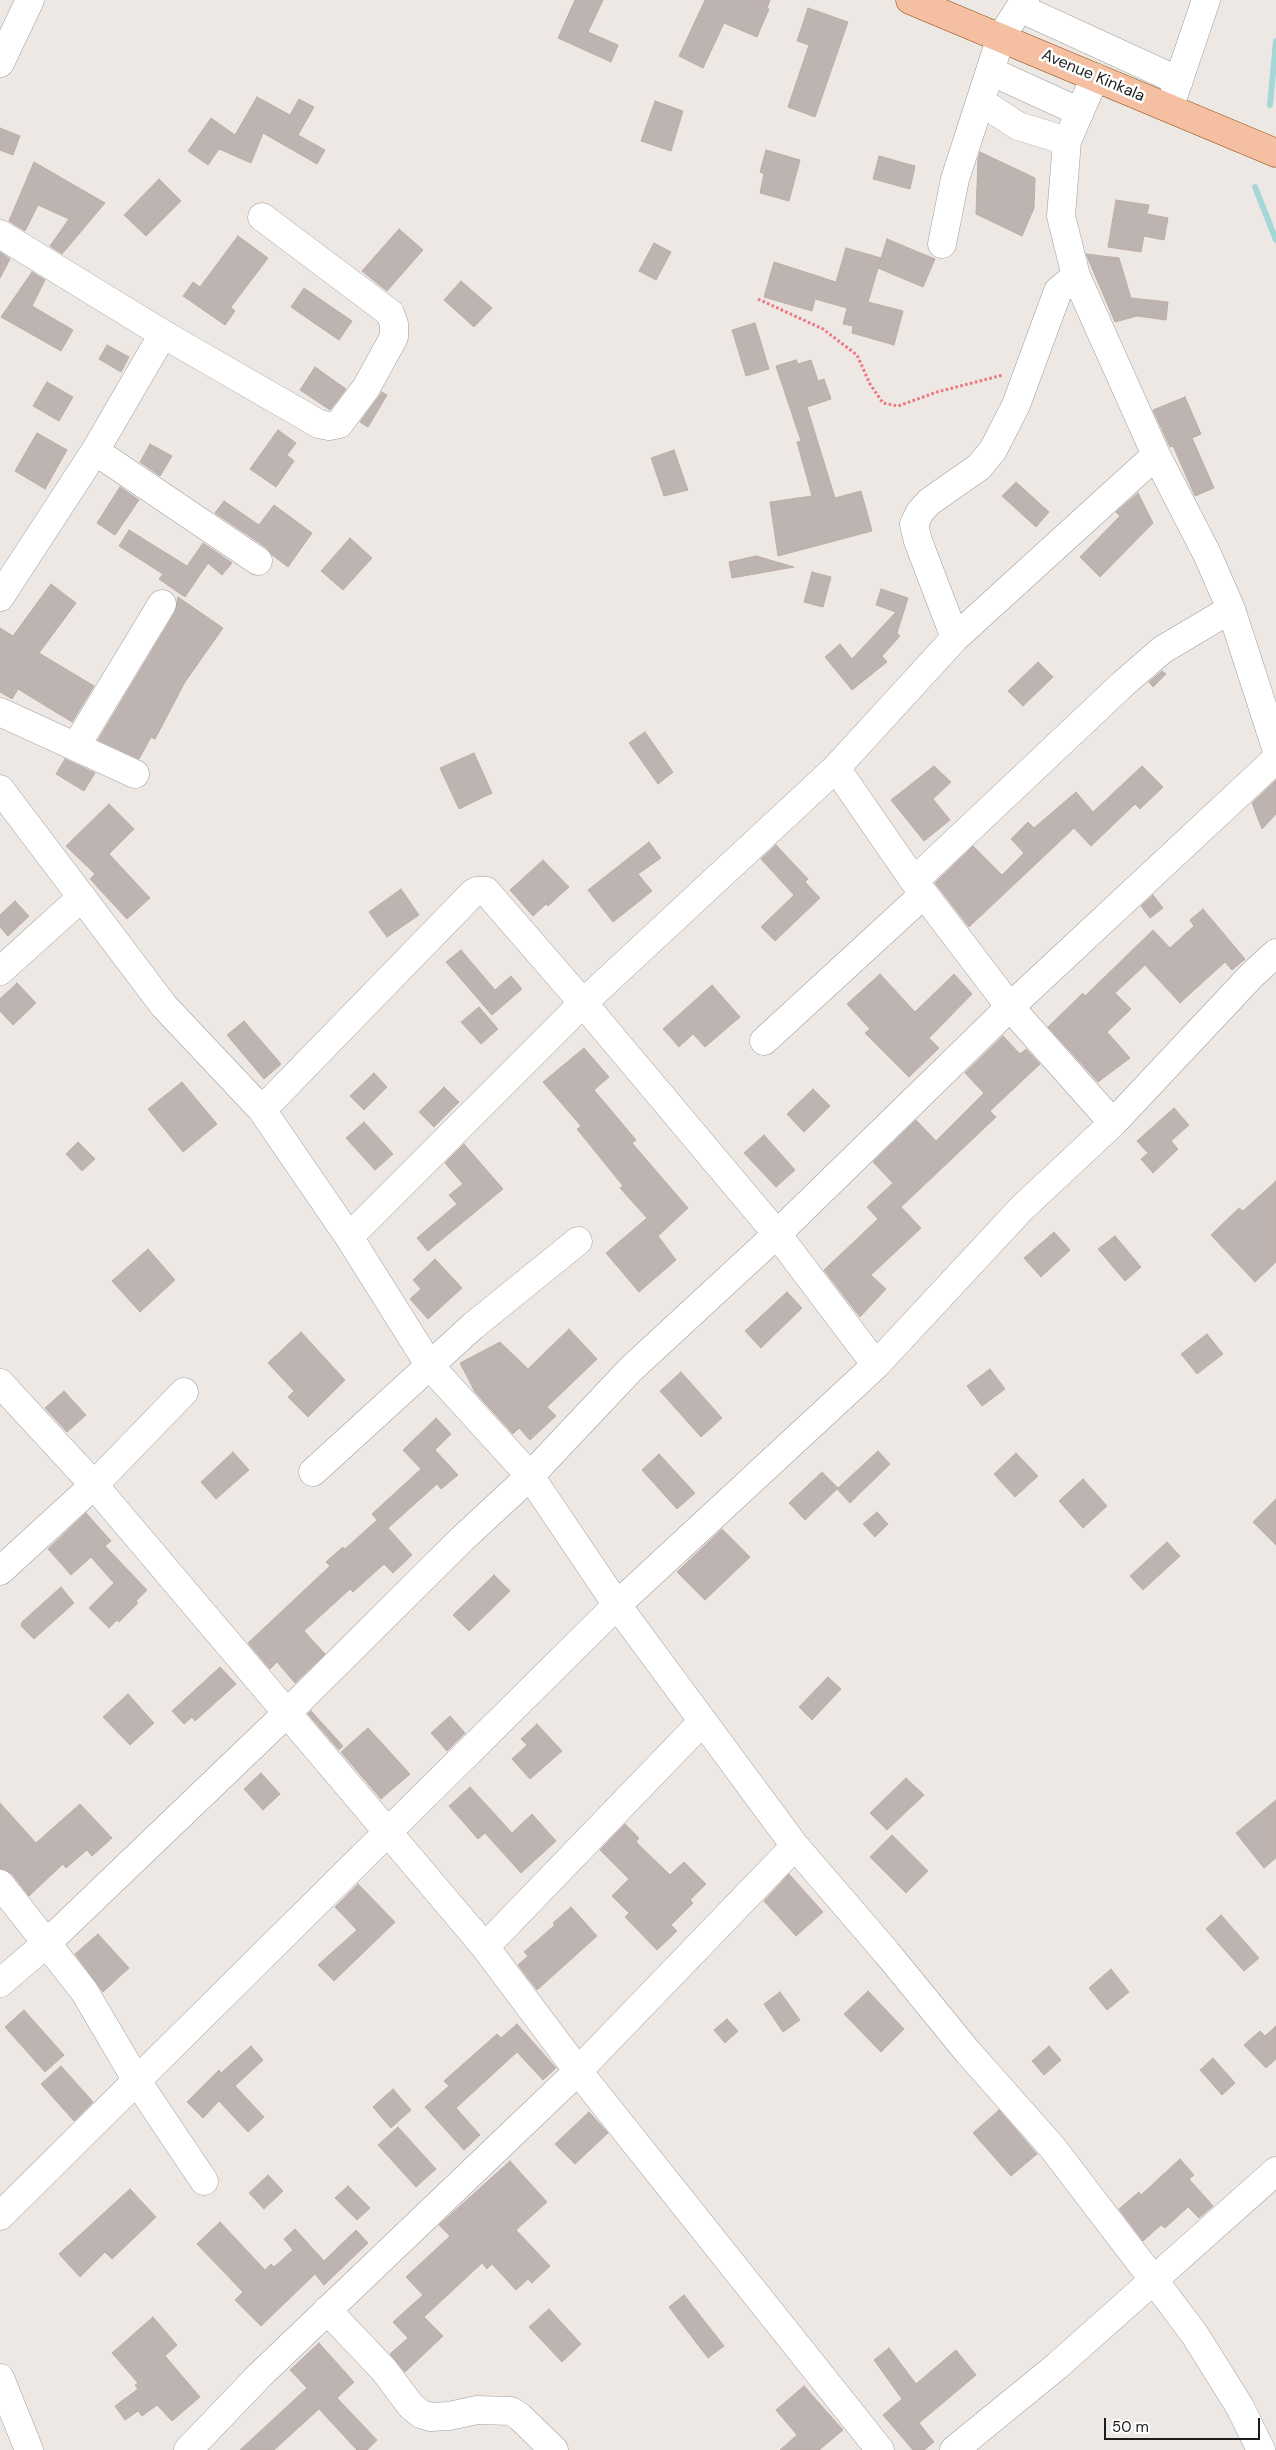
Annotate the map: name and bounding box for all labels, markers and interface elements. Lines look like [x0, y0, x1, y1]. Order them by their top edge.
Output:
street label: Avenue Kinkala [1039, 46, 1147, 106]
scale bar [1106, 2408, 1262, 2440]
text: 50 m [1112, 2417, 1149, 2437]

